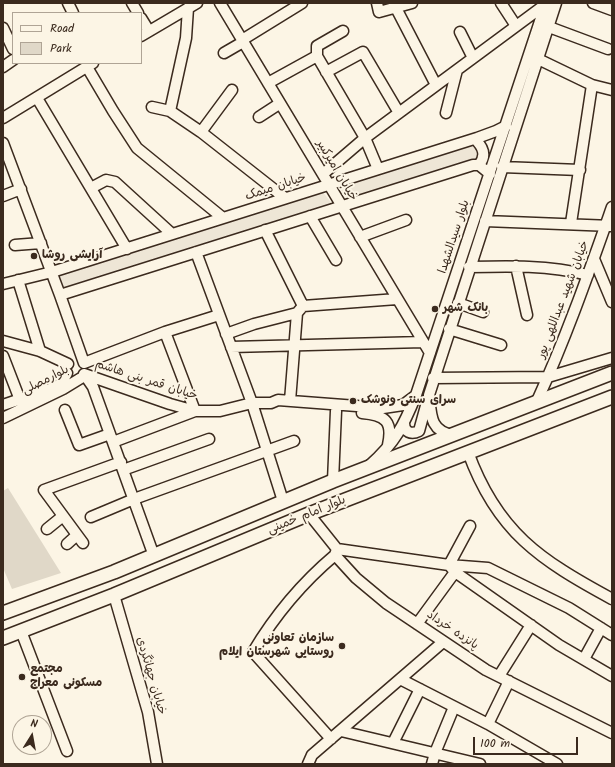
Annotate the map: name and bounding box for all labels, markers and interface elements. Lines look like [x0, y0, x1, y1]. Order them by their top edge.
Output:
legend [12, 12, 142, 64]
text: Road [50, 19, 74, 38]
text: Park [50, 39, 72, 58]
street label: خیابان امیرکبیر [312, 138, 360, 204]
street label: خیابان میمک [244, 171, 308, 205]
street label: بلوار سیدالشهدا [436, 198, 474, 276]
street label: خیابان شهید عبداللهی پور [535, 239, 593, 361]
place label: آرایشی روشا [42, 249, 102, 263]
marker: آرایشی روشا [29, 251, 39, 261]
place label: بانک شهر [443, 302, 488, 316]
marker: بانک شهر [430, 304, 440, 314]
street label: خیابان قمر بنی هاشم [93, 358, 199, 404]
street label: بلوارمصلی [20, 363, 72, 399]
place label: سرای سنتی ونوشک [361, 394, 456, 408]
marker: سرای سنتی ونوشک [348, 396, 358, 406]
street label: بلوار امام خمینی [266, 494, 348, 538]
street label: پانزده خرداد [423, 608, 481, 654]
place label: سازمان تعاونی روستایی شهرستان ایلام [219, 632, 334, 660]
street label: خیابان جهانگردی [132, 635, 168, 717]
marker: سازمان تعاونی روستایی شهرستان ایلام [337, 641, 347, 651]
place label: مجتمع مسکونی معراج [30, 663, 102, 691]
marker: مجتمع مسکونی معراج [17, 672, 27, 682]
north arrow [12, 715, 52, 755]
text: N [29, 715, 39, 734]
scale bar [475, 729, 580, 755]
text: 100 m [480, 734, 510, 753]

